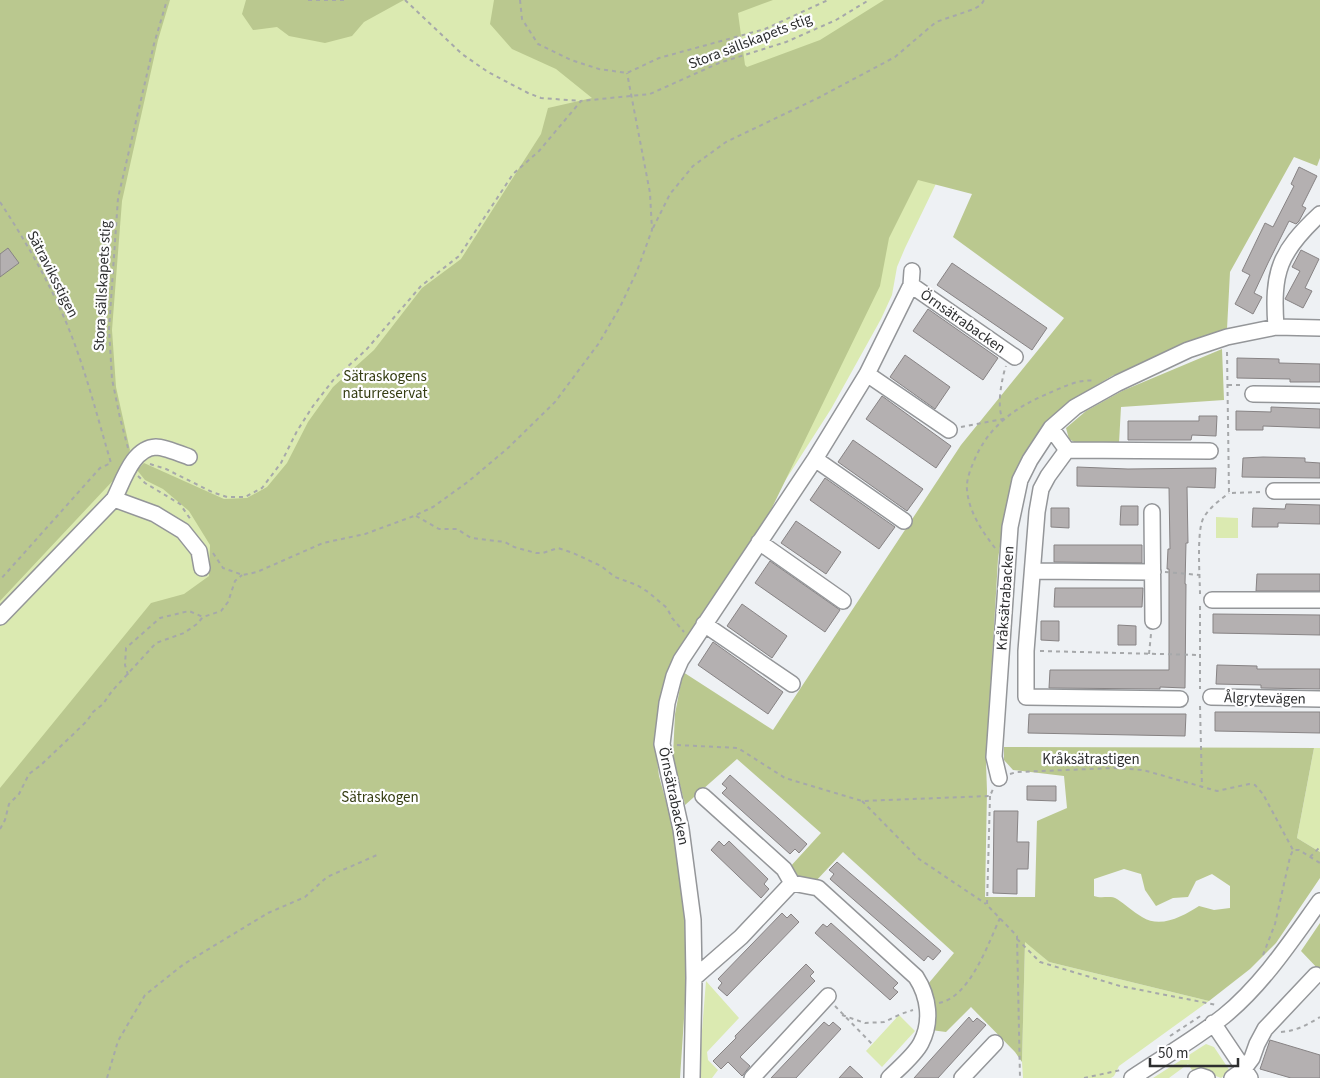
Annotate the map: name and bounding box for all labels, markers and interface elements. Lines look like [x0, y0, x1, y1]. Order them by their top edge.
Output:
street label: Stora sällskapets stig [685, 8, 815, 75]
street label: Stora sällskapets stig [89, 220, 116, 352]
street label: Sätraviksstigen [22, 227, 83, 321]
street label: Örnsätrabacken [916, 284, 1010, 359]
park label: Sätraskogens naturreservat [343, 366, 427, 404]
street label: Kråksätrabacken [991, 545, 1020, 651]
street label: Ålgrytevägen [1224, 687, 1306, 710]
street label: Örnsätrabacken [653, 745, 694, 847]
street label: Kråksätrastigen [1042, 749, 1140, 770]
park label: Sätraskogen [341, 787, 419, 808]
scale bar [1150, 1036, 1238, 1068]
text: 50 m [1158, 1043, 1188, 1064]

